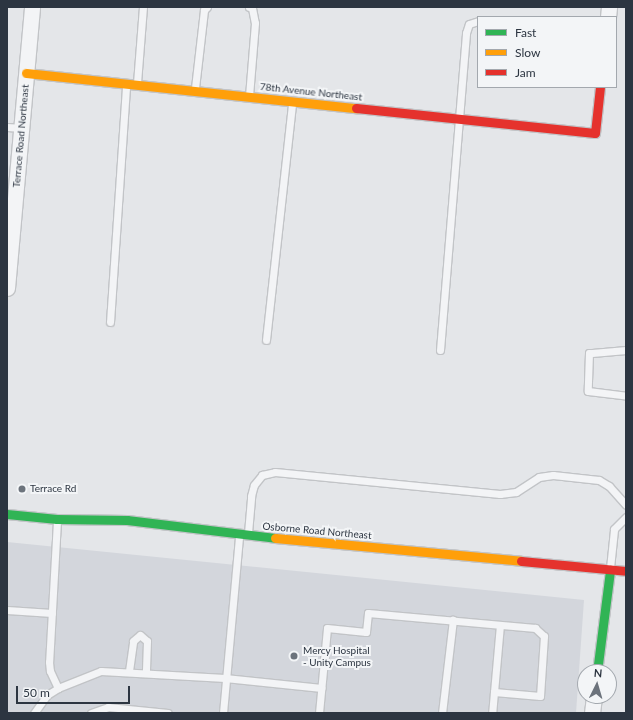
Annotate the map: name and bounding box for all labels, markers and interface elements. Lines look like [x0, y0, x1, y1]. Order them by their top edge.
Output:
legend [477, 16, 617, 88]
text: Fast [515, 25, 536, 40]
text: Slow [515, 45, 540, 60]
text: Jam [515, 65, 536, 80]
street label: 78th Avenue Northeast [259, 81, 363, 103]
street label: Terrace Road Northeast [11, 84, 31, 188]
place label: Terrace Rd [30, 483, 76, 495]
marker: Terrace Rd [17, 484, 27, 494]
street label: Osborne Road Northeast [262, 520, 372, 542]
place label: Mercy Hospital - Unity Campus [303, 644, 371, 668]
marker: Mercy Hospital - Unity Campus [288, 650, 300, 662]
north arrow [577, 664, 617, 704]
text: N [593, 666, 603, 679]
scale bar [18, 678, 132, 704]
text: 50 m [23, 685, 50, 700]

